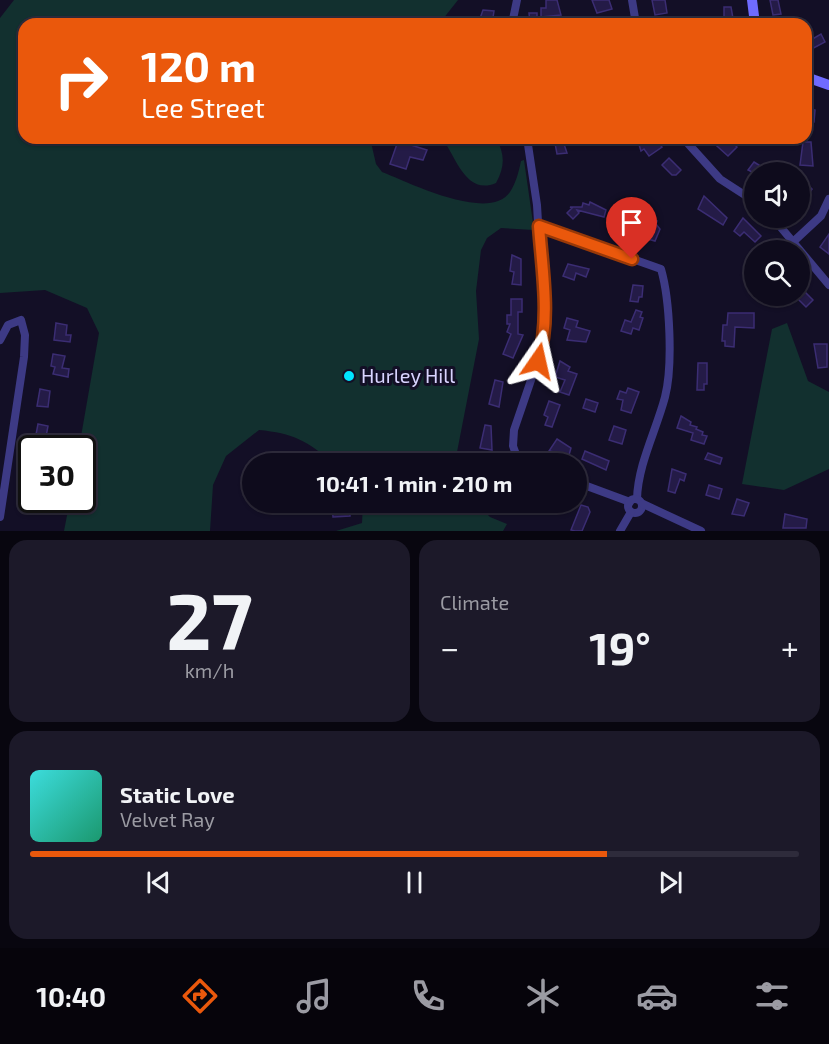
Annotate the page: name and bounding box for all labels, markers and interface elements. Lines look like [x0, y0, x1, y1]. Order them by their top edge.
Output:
text: 120 m [141, 40, 256, 90]
icon: right [42, 42, 120, 120]
text: Lee Street [141, 91, 265, 123]
map controls [744, 162, 810, 306]
button: sound [744, 162, 810, 228]
pin [606, 197, 657, 259]
icon: arrive [615, 206, 648, 239]
button: search [744, 240, 810, 306]
position arrow [506, 329, 570, 393]
place label: Hurley Hill [361, 363, 455, 387]
marker: Hurley Hill [342, 369, 356, 383]
speed limit sign: 30 [18, 435, 96, 513]
text: 10:41 · 1 min · 210 m [317, 470, 512, 496]
text: 27 [166, 572, 253, 666]
text: Climate [440, 590, 509, 614]
text: 19° [589, 620, 651, 674]
text: − [440, 627, 459, 667]
text: + [781, 627, 799, 667]
text: km/h [185, 658, 234, 682]
text: Static Love [120, 781, 235, 807]
text: Velvet Ray [120, 807, 215, 831]
icon: previous [142, 866, 175, 899]
icon: pause [398, 866, 431, 899]
icon: next [654, 866, 687, 899]
icon: directions [179, 975, 221, 1017]
icon: music [293, 975, 335, 1017]
icon: phone [407, 975, 449, 1017]
icon: climate [522, 975, 564, 1017]
icon: car [636, 975, 678, 1017]
icon: filters [751, 975, 793, 1017]
text: 10:40 [36, 980, 106, 1012]

